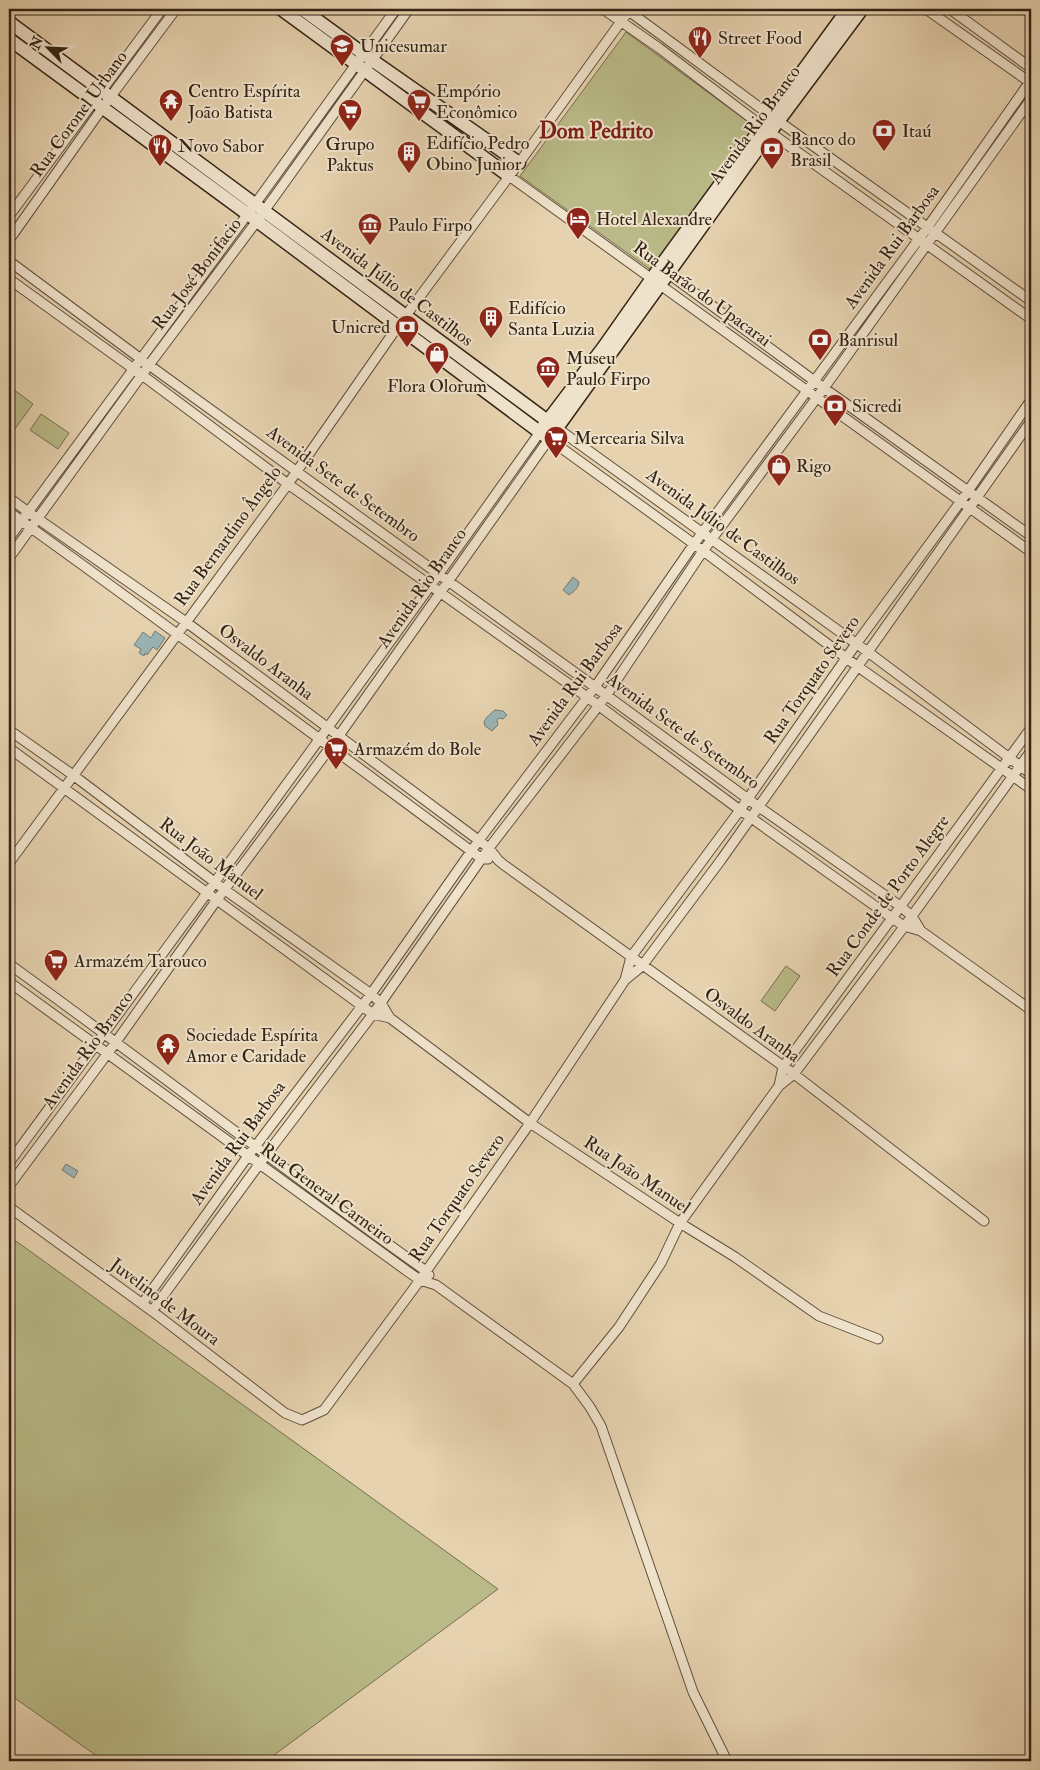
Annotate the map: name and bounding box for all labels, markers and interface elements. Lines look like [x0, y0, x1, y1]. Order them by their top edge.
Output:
north arrow [22, 22, 72, 72]
restaurant icon: Street Food [687, 25, 713, 59]
place label: Street Food [718, 27, 802, 50]
text: N [26, 33, 47, 53]
school or university icon: Unicesumar [329, 33, 355, 67]
place label: Unicesumar [360, 35, 447, 58]
street label: Rua Coronel Urbano [25, 46, 133, 182]
street label: Avenida Rio Branco [704, 61, 806, 190]
place label: Centro Espírita João Batista [187, 80, 301, 124]
place label: Empório Econômico [436, 80, 518, 124]
temple icon: Centro Espírita João Batista [158, 88, 184, 122]
supermarket icon: Empório Econômico [406, 88, 432, 122]
supermarket icon: Grupo Paktus [337, 98, 363, 132]
district label: Dom Pedrito [539, 117, 653, 145]
bank icon: Itaú [871, 118, 897, 152]
place label: Itaú [902, 120, 932, 143]
place label: Banco do Brasil [790, 128, 856, 172]
place label: Edifício Pedro Obino Junior [426, 132, 530, 176]
restaurant icon: Novo Sabor [147, 133, 173, 167]
place label: Grupo Paktus [326, 133, 375, 177]
place label: Novo Sabor [178, 135, 264, 158]
bank icon: Banco do Brasil [759, 136, 785, 170]
building icon: Edifício Pedro Obino Junior [396, 140, 422, 174]
street label: Avenida Rui Barbosa [839, 180, 945, 314]
hotel icon: Hotel Alexandre [565, 206, 591, 240]
place label: Hotel Alexandre [596, 208, 713, 231]
museum icon: Paulo Firpo [357, 212, 383, 246]
street label: Rua José Bonifacio [147, 213, 247, 335]
place label: Paulo Firpo [388, 214, 473, 237]
street label: Avenida Júlio de Castilhos [316, 222, 478, 352]
street label: Rua Barão do Upacarai [628, 236, 776, 352]
place label: Edifício Santa Luzia [508, 297, 595, 341]
building icon: Edifício Santa Luzia [478, 305, 504, 339]
bank icon: Unicred [394, 314, 420, 348]
place label: Unicred [331, 316, 390, 339]
bank icon: Banrisul [807, 327, 833, 361]
place label: Banrisul [838, 329, 898, 352]
shop icon: Flora Olorum [424, 341, 450, 375]
place label: Museu Paulo Firpo [566, 347, 651, 391]
museum icon: Museu Paulo Firpo [535, 355, 561, 389]
place label: Flora Olorum [387, 375, 487, 398]
bank icon: Sicredi [822, 393, 848, 427]
place label: Sicredi [852, 395, 902, 418]
street label: Avenida Sete de Setembro [261, 420, 424, 548]
supermarket icon: Mercearia Silva [543, 425, 569, 459]
place label: Mercearia Silva [574, 427, 685, 450]
shop icon: Rigo [766, 453, 792, 487]
place label: Rigo [796, 455, 832, 478]
street label: Rua Bernardino Ângelo [169, 461, 287, 611]
street label: Avenida Júlio de Castilhos [641, 463, 804, 591]
street label: Avenida Rio Branco [372, 523, 472, 653]
street label: Rua Torquato Severo [759, 611, 865, 749]
street label: Avenida Rui Barbosa [522, 617, 628, 751]
street label: Osvaldo Aranha [214, 619, 319, 706]
street label: Avenida Sete de Setembro [601, 667, 764, 795]
supermarket icon: Armazém do Bole [323, 736, 349, 770]
place label: Armazém do Bole [353, 738, 482, 761]
street label: Rua Conde de Porto Alegre [821, 810, 955, 982]
street label: Rua João Manuel [155, 813, 268, 906]
supermarket icon: Armazém Tarouco [43, 948, 69, 982]
place label: Armazém Tarouco [73, 950, 207, 973]
street label: Osvaldo Aranha [699, 982, 805, 1068]
street label: Avenida Rio Branco [37, 986, 139, 1115]
place label: Sociedade Espírita Amor e Caridade [185, 1024, 319, 1068]
temple icon: Sociedade Espírita Amor e Caridade [155, 1032, 181, 1066]
street label: Avenida Rui Barbosa [185, 1076, 291, 1210]
street label: Rua Torquato Severo [404, 1129, 510, 1267]
street label: Rua João Manuel [579, 1131, 695, 1219]
street label: Rua General Carneiro [256, 1138, 398, 1250]
street label: Juvelino de Moura [105, 1253, 225, 1351]

